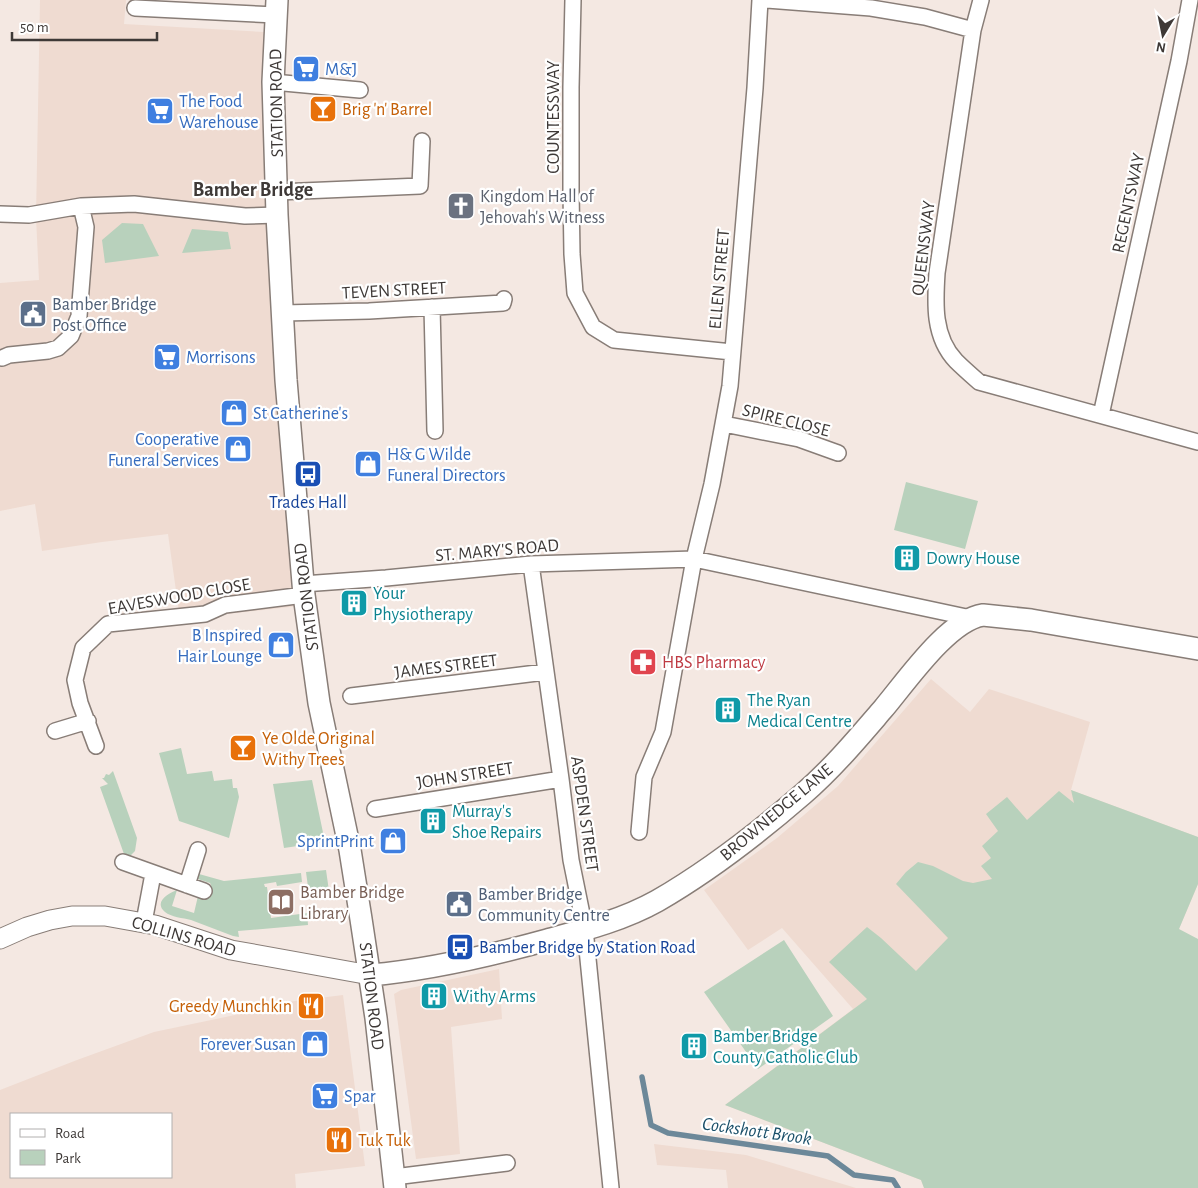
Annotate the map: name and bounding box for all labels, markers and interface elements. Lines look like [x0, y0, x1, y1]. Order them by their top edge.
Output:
scale bar [12, 10, 158, 42]
north arrow [1138, 10, 1188, 60]
text: 50 m [20, 20, 49, 35]
text: N [1155, 39, 1167, 55]
street label: STATION ROAD [267, 49, 287, 157]
supermarket icon: M&J [291, 54, 321, 84]
street label: COUNTESSWAY [545, 60, 563, 174]
place label: M&J [325, 61, 357, 79]
place label: The Food Warehouse [179, 93, 259, 132]
bar icon: Brig 'n' Barrel [308, 94, 338, 124]
supermarket icon: The Food Warehouse [145, 96, 175, 126]
place label: Brig 'n' Barrel [342, 101, 432, 119]
street label: REGENTSWAY [1110, 151, 1148, 255]
district label: Bamber Bridge [193, 180, 313, 200]
place label: Kingdom Hall of Jehovah's Witness [480, 188, 605, 227]
church icon: Kingdom Hall of Jehovah's Witness [446, 191, 476, 221]
street label: QUEENSWAY [909, 199, 939, 297]
street label: ELLEN STREET [707, 228, 733, 330]
street label: TEVEN STREET [341, 279, 447, 303]
place label: Bamber Bridge Post Office [52, 296, 157, 335]
public building icon: Bamber Bridge Post Office [18, 299, 48, 329]
supermarket icon: Morrisons [152, 342, 182, 372]
place label: Morrisons [186, 349, 256, 367]
shop icon: St Catherine's [219, 398, 249, 428]
street label: SPIRE CLOSE [740, 401, 831, 441]
place label: St Catherine's [253, 405, 348, 423]
place label: Cooperative Funeral Services [108, 431, 219, 470]
shop icon: Cooperative Funeral Services [223, 434, 253, 464]
place label: H& G Wilde Funeral Directors [387, 446, 506, 485]
shop icon: H& G Wilde Funeral Directors [353, 449, 383, 479]
bus stop icon: Trades Hall [293, 459, 323, 489]
place label: Trades Hall [269, 494, 347, 512]
street label: ST. MARY'S ROAD [435, 537, 560, 565]
street label: STATION ROAD [291, 542, 323, 652]
building icon: Dowry House [892, 543, 922, 573]
place label: Dowry House [926, 550, 1020, 568]
street label: EAVESWOOD CLOSE [107, 576, 252, 618]
place label: Your Physiotherapy [373, 585, 473, 624]
building icon: Your Physiotherapy [339, 588, 369, 618]
place label: B Inspired Hair Lounge [177, 627, 262, 666]
shop icon: B Inspired Hair Lounge [266, 630, 296, 660]
pharmacy icon: HBS Pharmacy [628, 647, 658, 677]
street label: JAMES STREET [394, 652, 499, 682]
place label: HBS Pharmacy [662, 654, 766, 672]
place label: The Ryan Medical Centre [747, 692, 852, 731]
building icon: The Ryan Medical Centre [713, 695, 743, 725]
place label: Ye Olde Original Withy Trees [262, 730, 375, 769]
bar icon: Ye Olde Original Withy Trees [228, 733, 258, 763]
street label: ASPDEN STREET [567, 755, 601, 874]
street label: JOHN STREET [416, 759, 515, 793]
street label: BROWNEDGE LANE [717, 760, 837, 865]
place label: Murray's Shoe Repairs [452, 803, 542, 842]
building icon: Murray's Shoe Repairs [418, 806, 448, 836]
shop icon: SprintPrint [378, 826, 408, 856]
place label: SprintPrint [297, 833, 374, 851]
place label: Bamber Bridge Library [300, 884, 405, 923]
place label: Bamber Bridge Community Centre [478, 886, 610, 925]
library icon: Bamber Bridge Library [266, 887, 296, 917]
public building icon: Bamber Bridge Community Centre [444, 889, 474, 919]
street label: COLLINS ROAD [130, 914, 238, 960]
bus stop icon: Bamber Bridge by Station Road [445, 932, 475, 962]
place label: Bamber Bridge by Station Road [479, 939, 696, 957]
street label: STATION ROAD [355, 941, 387, 1051]
building icon: Withy Arms [419, 981, 449, 1011]
place label: Withy Arms [453, 988, 536, 1006]
restaurant icon: Greedy Munchkin [296, 991, 326, 1021]
place label: Greedy Munchkin [169, 998, 292, 1016]
place label: Bamber Bridge County Catholic Club [713, 1028, 858, 1067]
shop icon: Forever Susan [300, 1029, 330, 1059]
building icon: Bamber Bridge County Catholic Club [679, 1031, 709, 1061]
place label: Forever Susan [200, 1036, 296, 1054]
supermarket icon: Spar [310, 1081, 340, 1111]
place label: Spar [344, 1088, 376, 1106]
legend [10, 1113, 172, 1178]
water label: Cockshott Brook [701, 1114, 813, 1149]
restaurant icon: Tuk Tuk [324, 1125, 354, 1155]
text: Road [55, 1126, 85, 1141]
place label: Tuk Tuk [358, 1132, 412, 1150]
text: Park [55, 1151, 81, 1166]

